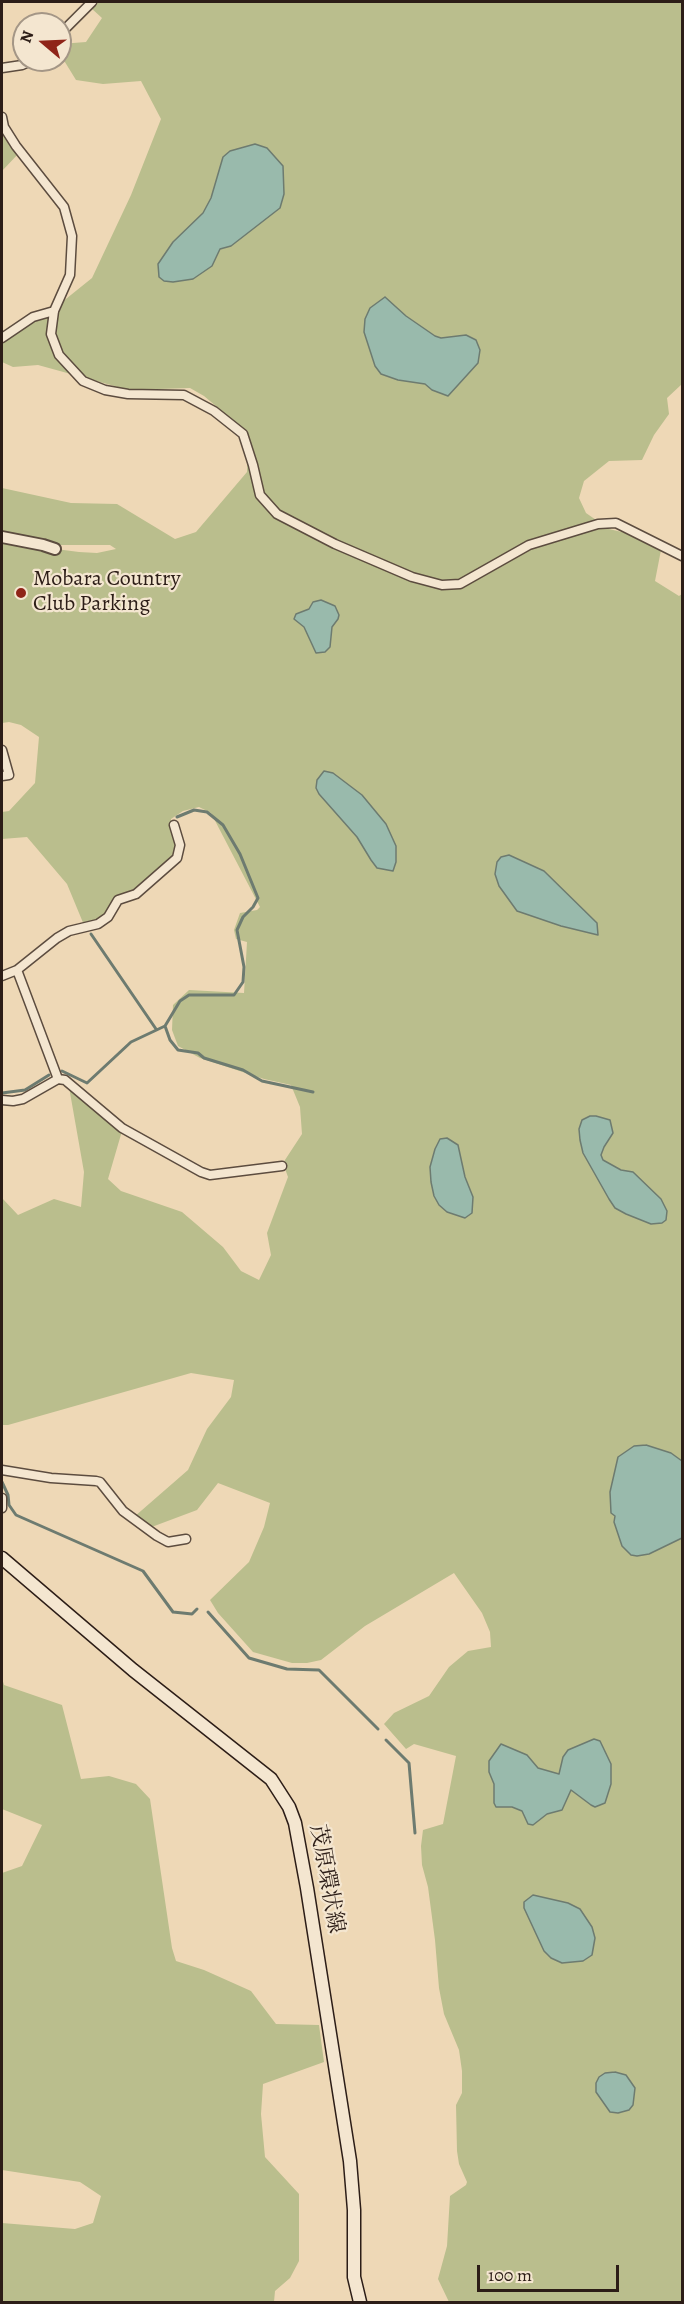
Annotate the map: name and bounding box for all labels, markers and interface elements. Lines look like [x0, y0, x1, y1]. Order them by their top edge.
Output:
north arrow [12, 12, 72, 72]
text: N [15, 28, 39, 46]
place label: Mobara Country Club Parking [33, 567, 180, 618]
marker: Mobara Country Club Parking [14, 586, 28, 600]
street label: 茂原環状線 [303, 1823, 349, 1935]
scale bar [480, 2253, 622, 2291]
text: 100 m [488, 2263, 532, 2287]

